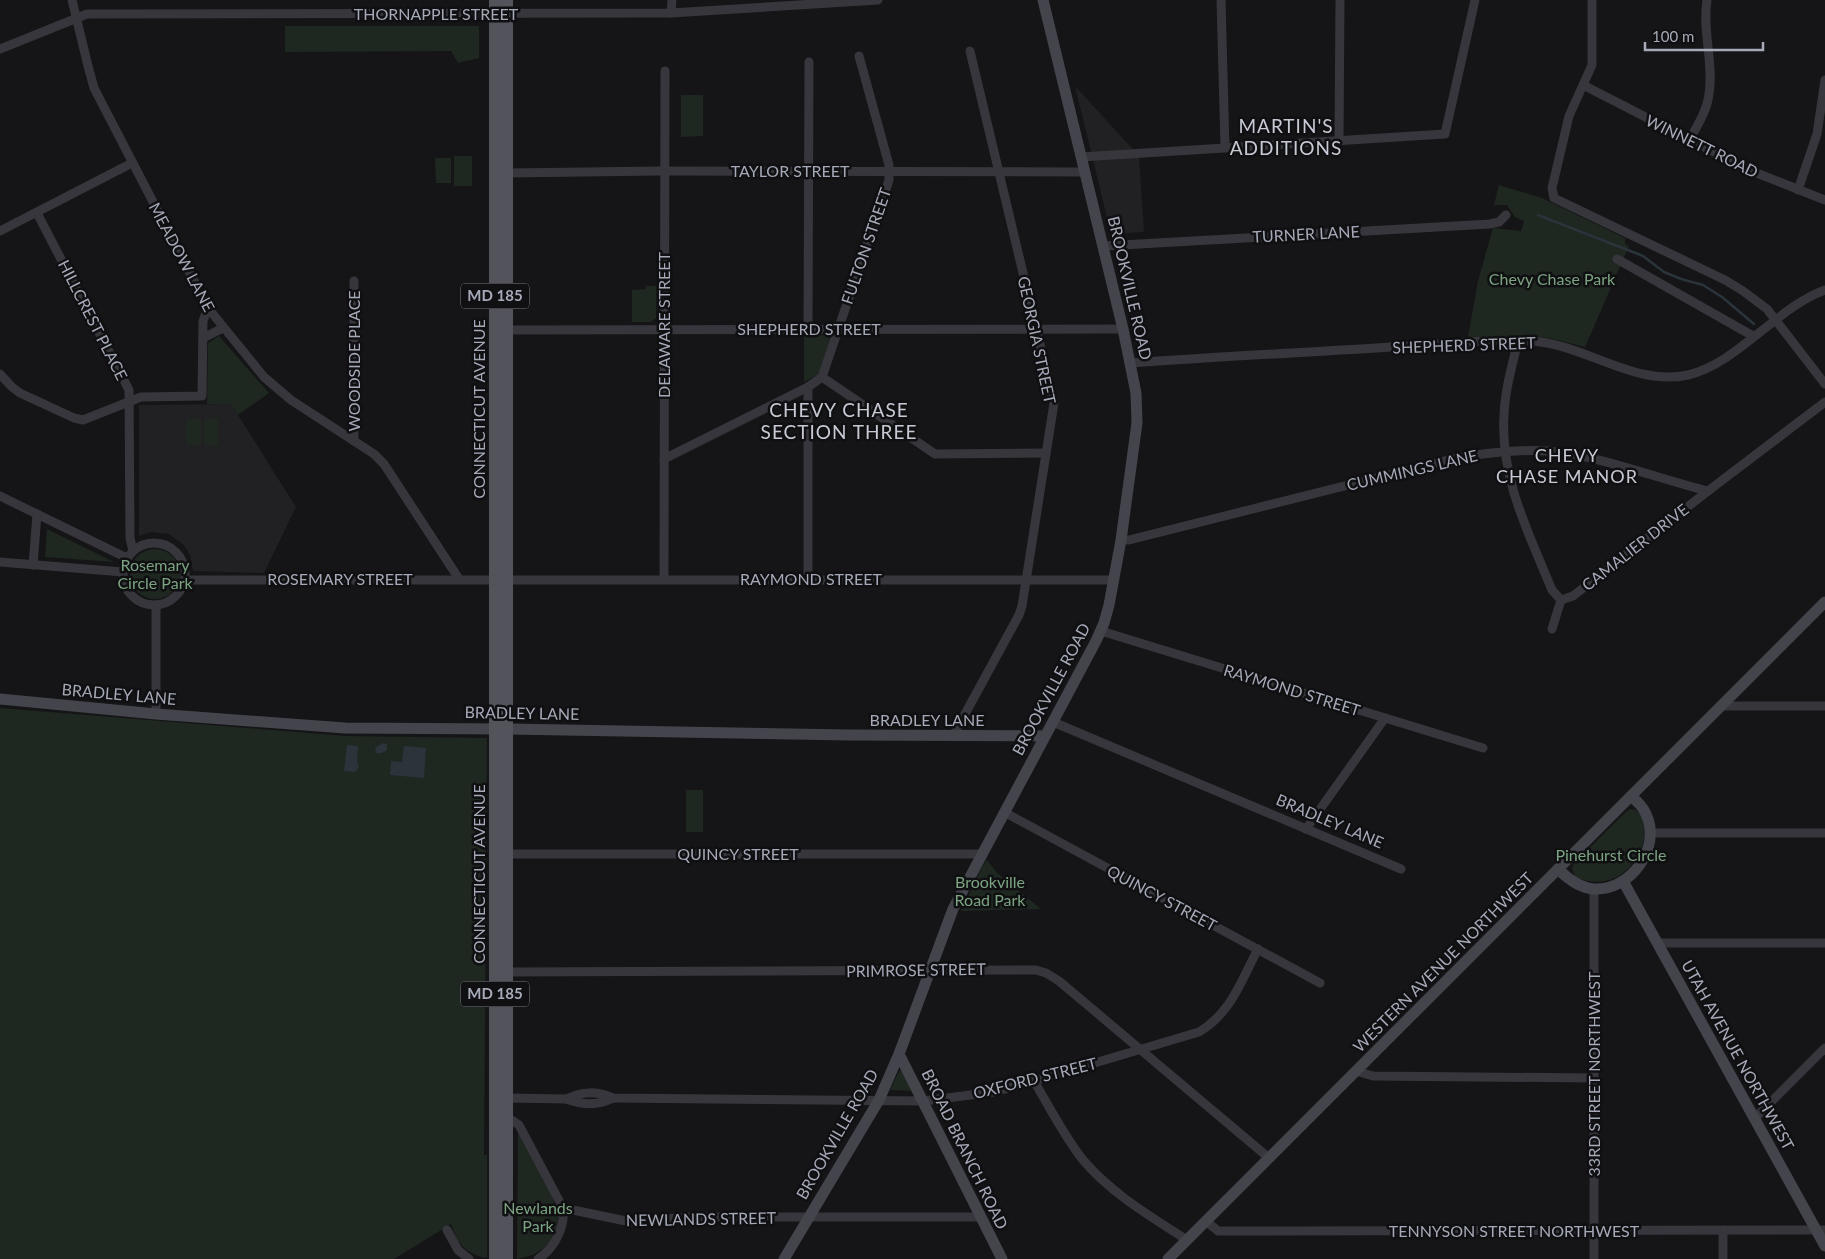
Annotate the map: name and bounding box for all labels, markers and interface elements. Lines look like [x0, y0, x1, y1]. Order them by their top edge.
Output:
street label: THORNAPPLE STREET [354, 4, 519, 23]
scale bar [1645, 20, 1762, 52]
text: 100 m [1652, 27, 1694, 45]
street label: WINNETT ROAD [1643, 110, 1762, 181]
district label: MARTIN'S ADDITIONS [1230, 114, 1342, 159]
street label: TAYLOR STREET [731, 161, 850, 180]
street label: FULTON STREET [837, 185, 894, 306]
street label: MEADOW LANE [146, 199, 219, 315]
street label: BROOKVILLE ROAD [1105, 214, 1156, 362]
street label: TURNER LANE [1252, 221, 1360, 246]
street label: DELAWARE STREET [654, 251, 673, 398]
street label: HILLCREST PLACE [55, 256, 132, 383]
park label: Chevy Chase Park [1489, 269, 1616, 288]
street label: GEORGIA STREET [1015, 274, 1060, 406]
road number: MD 185 [461, 284, 529, 308]
street label: WOODSIDE PLACE [344, 290, 363, 432]
street label: CONNECTICUT AVENUE [469, 319, 488, 499]
street label: SHEPHERD STREET [737, 319, 881, 338]
street label: SHEPHERD STREET [1392, 332, 1537, 356]
district label: CHEVY CHASE SECTION THREE [761, 398, 917, 443]
district label: CHEVY CHASE MANOR [1496, 444, 1638, 487]
street label: CUMMINGS LANE [1345, 445, 1479, 494]
street label: CAMALIER DRIVE [1578, 499, 1692, 594]
park label: Rosemary Circle Park [117, 555, 193, 592]
street label: ROSEMARY STREET [267, 569, 413, 588]
street label: RAYMOND STREET [740, 569, 883, 588]
street label: BROOKVILLE ROAD [1008, 619, 1093, 758]
street label: RAYMOND STREET [1221, 660, 1363, 720]
street label: BRADLEY LANE [61, 679, 177, 708]
street label: BRADLEY LANE [464, 702, 580, 723]
street label: BRADLEY LANE [870, 710, 984, 729]
street label: CONNECTICUT AVENUE [469, 784, 488, 964]
street label: BRADLEY LANE [1274, 789, 1387, 852]
street label: QUINCY STREET [677, 844, 799, 863]
park label: Pinehurst Circle [1555, 845, 1667, 864]
street label: QUINCY STREET [1104, 861, 1221, 935]
street label: WESTERN AVENUE NORTHWEST [1349, 867, 1537, 1056]
park label: Brookville Road Park [955, 872, 1026, 909]
street label: UTAH AVENUE NORTHWEST [1678, 956, 1799, 1154]
street label: PRIMROSE STREET [846, 959, 987, 980]
street label: 33RD STREET NORTHWEST [1584, 971, 1603, 1176]
road number: MD 185 [461, 982, 529, 1006]
street label: OXFORD STREET [971, 1053, 1099, 1102]
street label: BROOKVILLE ROAD [792, 1065, 882, 1202]
street label: BROAD BRANCH ROAD [918, 1066, 1012, 1232]
park label: Newlands Park [503, 1198, 573, 1235]
street label: NEWLANDS STREET [626, 1208, 777, 1229]
street label: TENNYSON STREET NORTHWEST [1389, 1221, 1640, 1240]

